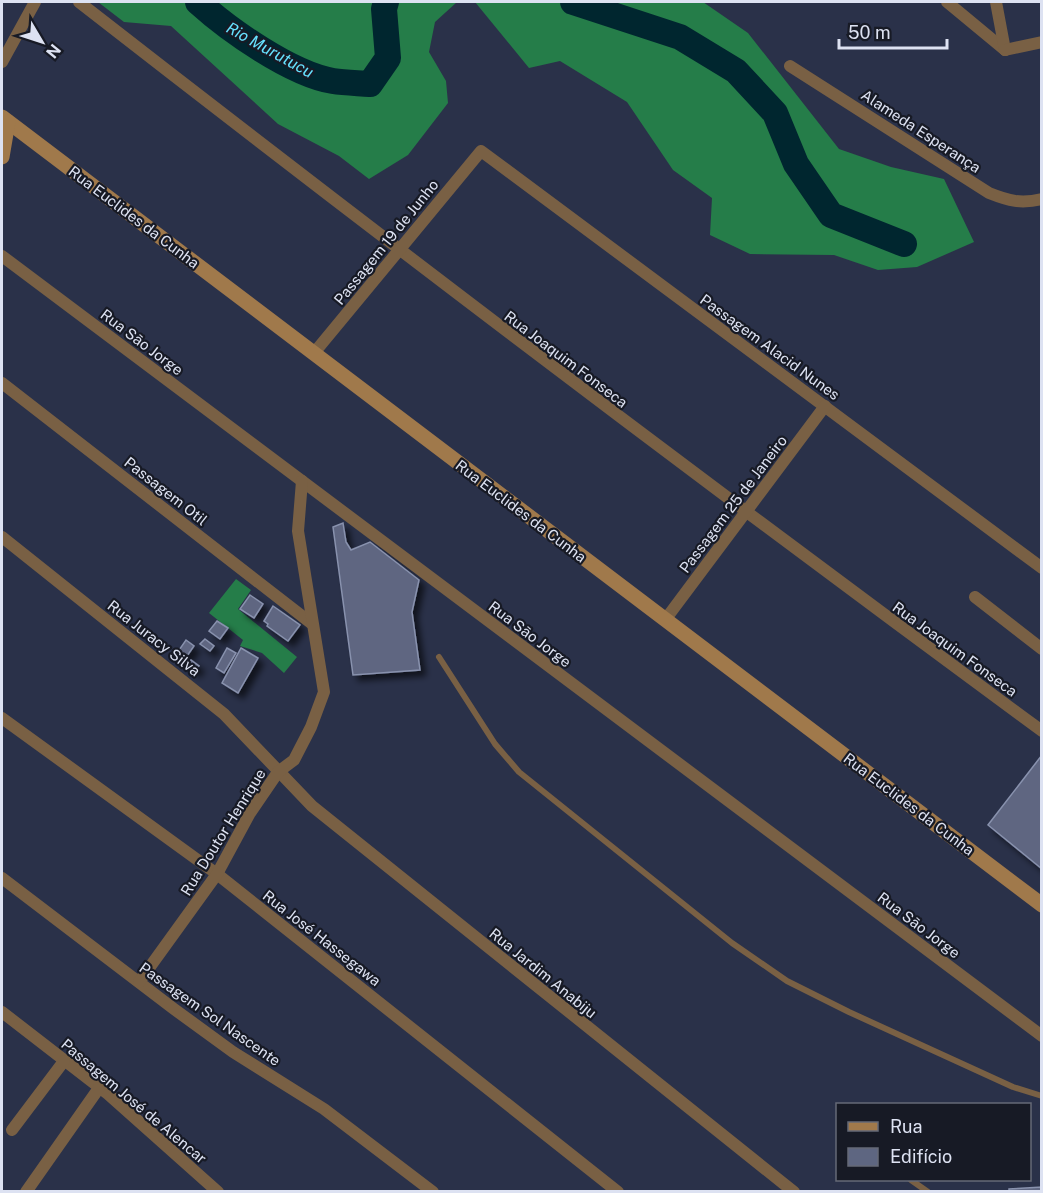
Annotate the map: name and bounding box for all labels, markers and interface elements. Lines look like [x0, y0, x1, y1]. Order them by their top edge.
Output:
north arrow [12, 12, 72, 72]
scale bar [839, 12, 947, 50]
water label: Rio Murutucu [223, 18, 317, 82]
text: 50 m [848, 22, 891, 43]
text: N [42, 40, 65, 62]
street label: Alameda Esperança [858, 86, 984, 176]
street label: Rua Euclides da Cunha [65, 162, 203, 272]
street label: Passagem 19 de Junho [330, 176, 442, 308]
street label: Passagem Alacid Nunes [697, 291, 843, 403]
street label: Rua São Jorge [98, 306, 186, 378]
street label: Rua Joaquim Fonseca [501, 307, 631, 411]
street label: Passagem 25 de Janeiro [676, 432, 790, 576]
street label: Passagem Otil [121, 453, 211, 529]
street label: Rua Euclides da Cunha [452, 456, 590, 566]
street label: Rua Juracy Silva [104, 597, 204, 679]
street label: Rua São Jorge [486, 598, 574, 670]
street label: Rua Joaquim Fonseca [890, 598, 1020, 700]
street label: Rua Euclides da Cunha [840, 749, 978, 859]
street label: Rua Doutor Henrique [177, 766, 269, 898]
street label: Rua José Hassegawa [260, 887, 384, 989]
street label: Rua São Jorge [875, 889, 963, 961]
street label: Rua Jardim Anabiju [486, 925, 600, 1021]
street label: Passagem Sol Nascente [136, 959, 284, 1069]
street label: Passagem José de Alencar [58, 1035, 210, 1167]
legend [836, 1103, 1031, 1181]
text: Rua [890, 1116, 922, 1137]
text: Edifício [890, 1146, 952, 1167]

